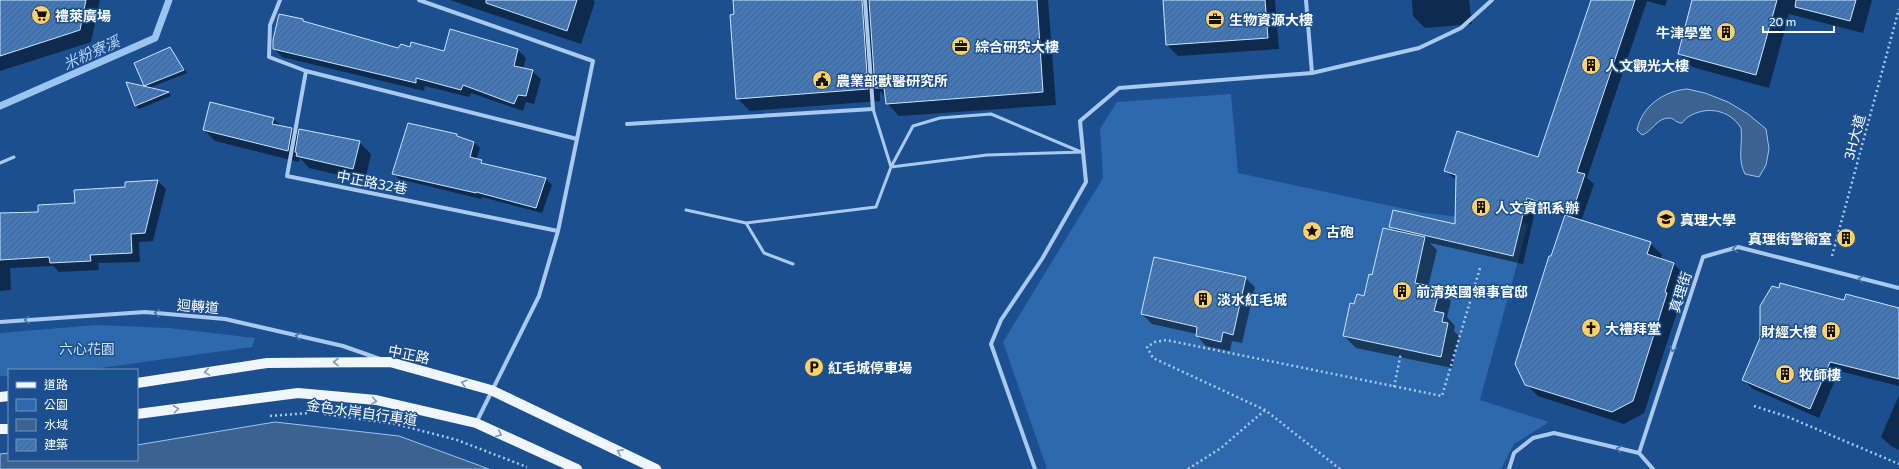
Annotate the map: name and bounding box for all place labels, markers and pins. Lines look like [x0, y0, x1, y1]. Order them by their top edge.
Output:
supermarket icon: 禮萊廣場 [30, 4, 52, 26]
place label: 禮萊廣場 [55, 7, 111, 24]
office icon: 生物資源大樓 [1204, 8, 1226, 30]
place label: 生物資源大樓 [1229, 11, 1313, 28]
building icon: 牛津學堂 [1715, 21, 1737, 43]
place label: 牛津學堂 [1656, 24, 1712, 41]
office icon: 綜合研究大樓 [950, 35, 972, 57]
place label: 綜合研究大樓 [975, 38, 1059, 55]
building icon: 人文觀光大樓 [1580, 54, 1602, 76]
place label: 人文觀光大樓 [1605, 57, 1689, 74]
public building icon: 農業部獸醫研究所 [811, 69, 833, 91]
place label: 農業部獸醫研究所 [836, 72, 948, 89]
building icon: 人文資訊系辦 [1470, 196, 1492, 218]
place label: 人文資訊系辦 [1495, 199, 1579, 216]
school or university icon: 真理大學 [1655, 208, 1677, 230]
place label: 真理大學 [1680, 211, 1736, 228]
place icon: 古砲 [1301, 220, 1323, 242]
place label: 古砲 [1326, 223, 1354, 240]
building icon: 真理街警衛室 [1835, 227, 1857, 249]
place label: 真理街警衛室 [1748, 230, 1832, 247]
building icon: 前清英國領事官邸 [1391, 280, 1413, 302]
place label: 前清英國領事官邸 [1416, 283, 1528, 300]
building icon: 淡水紅毛城 [1192, 288, 1214, 310]
place label: 淡水紅毛城 [1217, 291, 1287, 308]
church icon: 大禮拜堂 [1580, 317, 1602, 339]
place label: 大禮拜堂 [1605, 320, 1661, 337]
building icon: 財經大樓 [1820, 320, 1842, 342]
place label: 財經大樓 [1761, 323, 1817, 340]
parking icon: 紅毛城停車場 [803, 356, 825, 378]
place label: 紅毛城停車場 [828, 359, 912, 376]
building icon: 牧師樓 [1774, 363, 1796, 385]
place label: 牧師樓 [1799, 366, 1841, 383]

